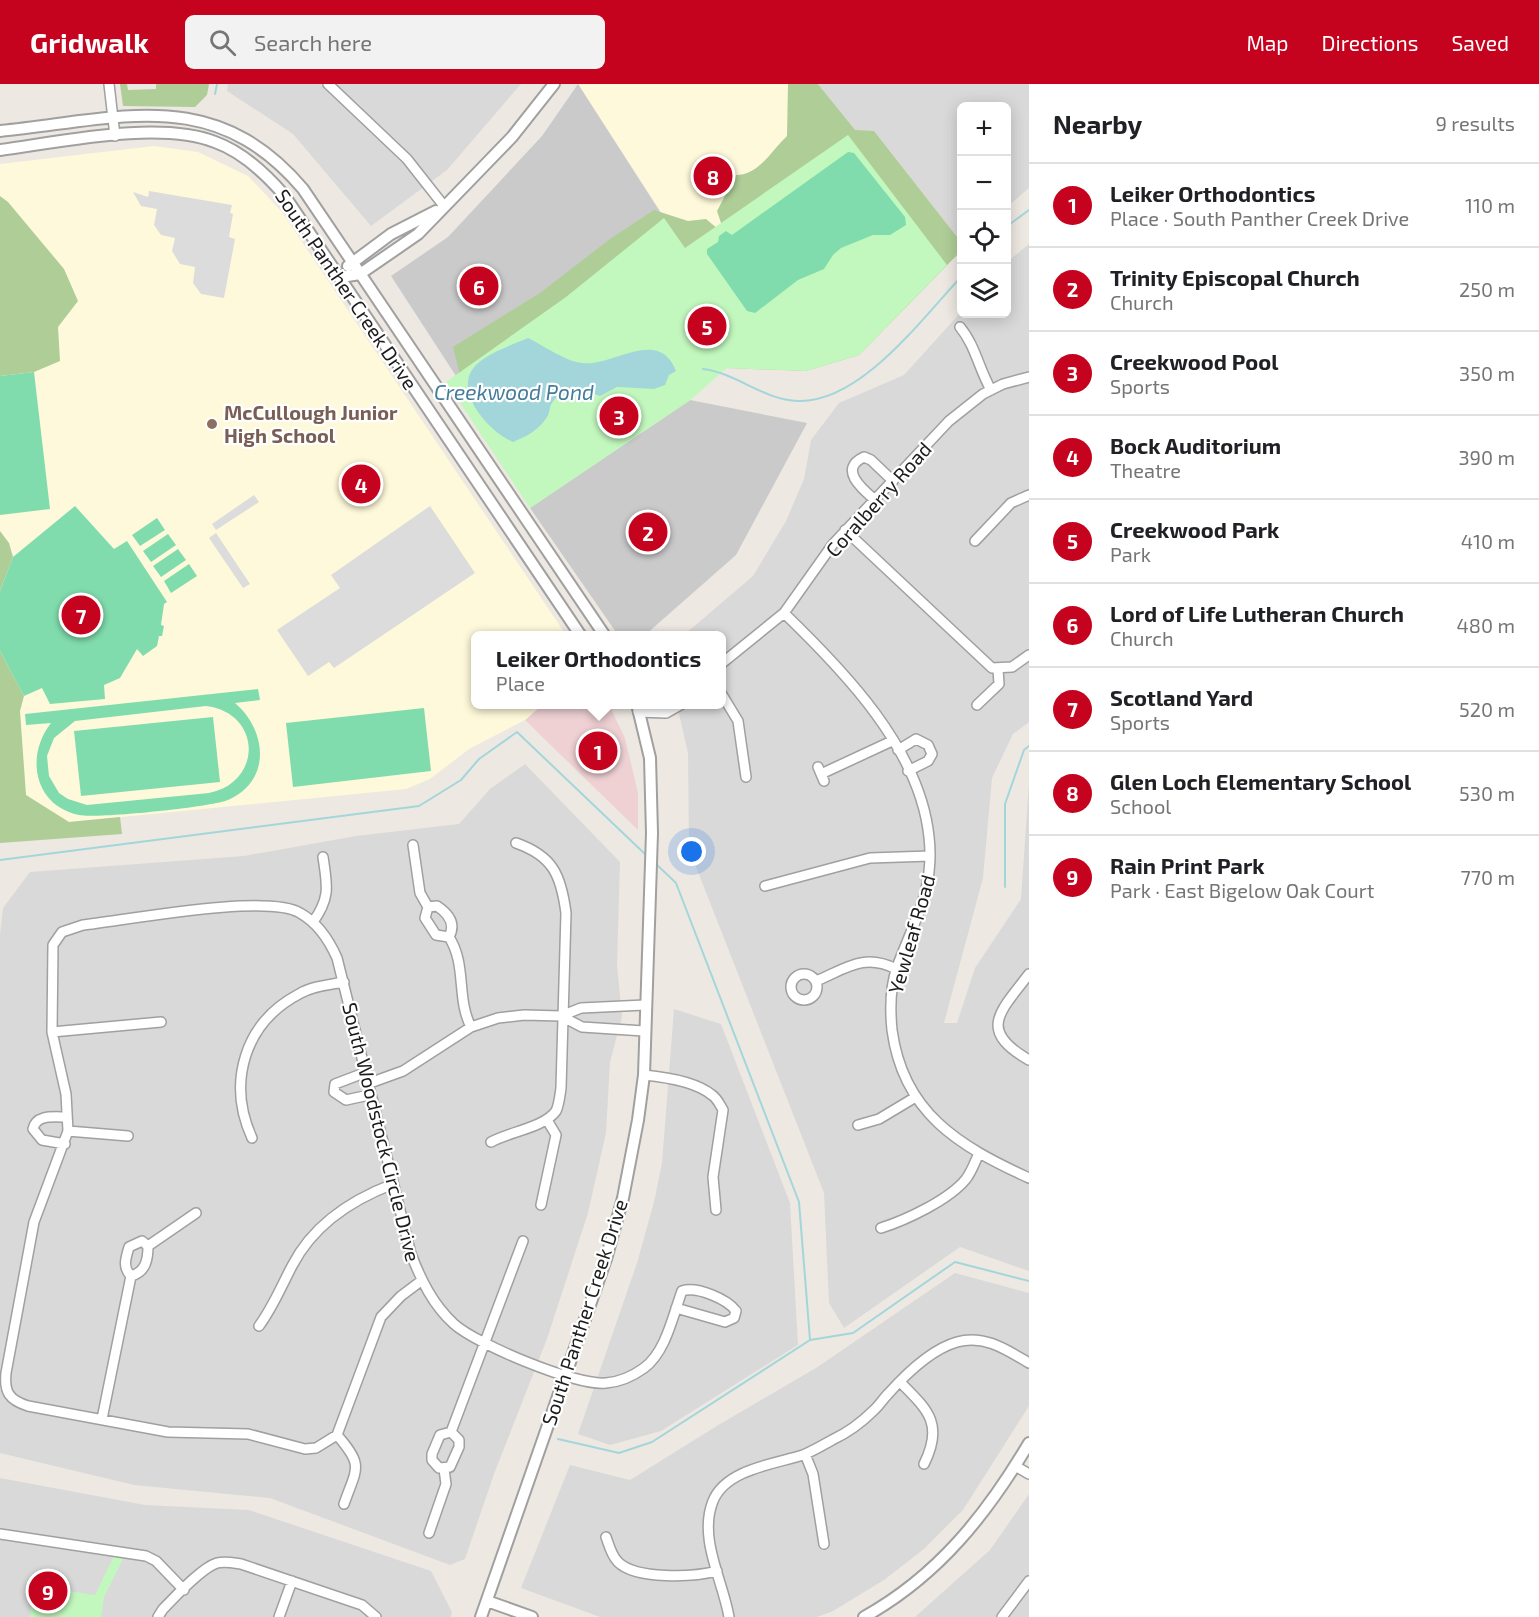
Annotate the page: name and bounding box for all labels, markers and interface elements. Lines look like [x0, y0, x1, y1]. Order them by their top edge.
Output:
search box [185, 15, 605, 69]
text: Gridwalk [30, 25, 149, 59]
icon: search [206, 26, 239, 59]
text: Search here [254, 29, 372, 55]
text: Map [1246, 30, 1289, 55]
text: Directions [1322, 30, 1418, 55]
text: Saved [1451, 30, 1509, 55]
map controls [957, 102, 1011, 318]
button: + [957, 102, 1011, 156]
text: Nearby [1053, 108, 1142, 139]
text: 9 results [1435, 111, 1515, 135]
pin: 8 [694, 154, 732, 199]
button: − [957, 156, 1011, 210]
text: Leiker Orthodontics [1110, 180, 1315, 206]
street label: South Panther Creek Drive [271, 184, 423, 394]
text: 1 [1068, 193, 1077, 217]
text: 110 m [1465, 193, 1515, 217]
text: Place · South Panther Creek Drive [1110, 206, 1409, 230]
button: locate [957, 210, 1011, 264]
pin: 6 [460, 264, 498, 308]
button: layers [957, 264, 1011, 318]
text: Trinity Episcopal Church [1110, 264, 1360, 290]
text: 2 [1067, 277, 1078, 301]
text: 250 m [1459, 277, 1515, 301]
text: Church [1110, 290, 1174, 314]
pin: 5 [688, 304, 726, 348]
text: Creekwood Pool [1110, 348, 1278, 374]
text: 3 [1067, 361, 1078, 385]
text: 350 m [1459, 361, 1515, 385]
text: Sports [1110, 374, 1170, 398]
water label: Creekwood Pond [434, 379, 594, 404]
pin: 3 [600, 394, 638, 438]
place label: McCullough Junior High School [224, 400, 398, 447]
marker: McCullough Junior High School [205, 417, 219, 431]
text: Bock Auditorium [1110, 432, 1281, 458]
street label: Coralberry Road [820, 437, 936, 561]
text: 4 [1066, 445, 1079, 469]
text: 390 m [1458, 445, 1515, 469]
text: Theatre [1110, 458, 1181, 482]
pin: 4 [342, 462, 380, 506]
pin: 2 [628, 510, 668, 554]
text: Creekwood Park [1110, 516, 1279, 542]
text: 5 [1067, 529, 1078, 553]
text: 410 m [1461, 529, 1515, 553]
text: Park [1110, 542, 1151, 566]
pin: 7 [62, 592, 100, 638]
text: Lord of Life Lutheran Church [1110, 600, 1404, 626]
text: 6 [1067, 613, 1078, 637]
text: 480 m [1457, 613, 1515, 637]
text: Church [1110, 626, 1174, 650]
popup [471, 631, 726, 709]
text: Leiker Orthodontics [496, 645, 701, 671]
text: Place [496, 671, 545, 695]
text: Scotland Yard [1110, 684, 1253, 710]
text: 7 [1067, 697, 1078, 721]
text: 520 m [1459, 697, 1515, 721]
text: Sports [1110, 710, 1170, 734]
pin: 1 [578, 728, 618, 774]
text: Glen Loch Elementary School [1110, 768, 1411, 794]
text: 8 [1066, 781, 1079, 805]
text: 530 m [1459, 781, 1515, 805]
text: School [1110, 794, 1171, 818]
your location [677, 837, 706, 866]
text: Rain Print Park [1110, 852, 1265, 878]
text: 9 [1067, 865, 1078, 889]
text: 770 m [1460, 865, 1515, 889]
street label: Yewleaf Road [883, 872, 939, 996]
text: Park · East Bigelow Oak Court [1110, 878, 1374, 902]
street label: South Woodstock Circle Drive [338, 1000, 426, 1264]
street label: South Panther Creek Drive [536, 1196, 632, 1428]
pin: 9 [28, 1568, 68, 1614]

